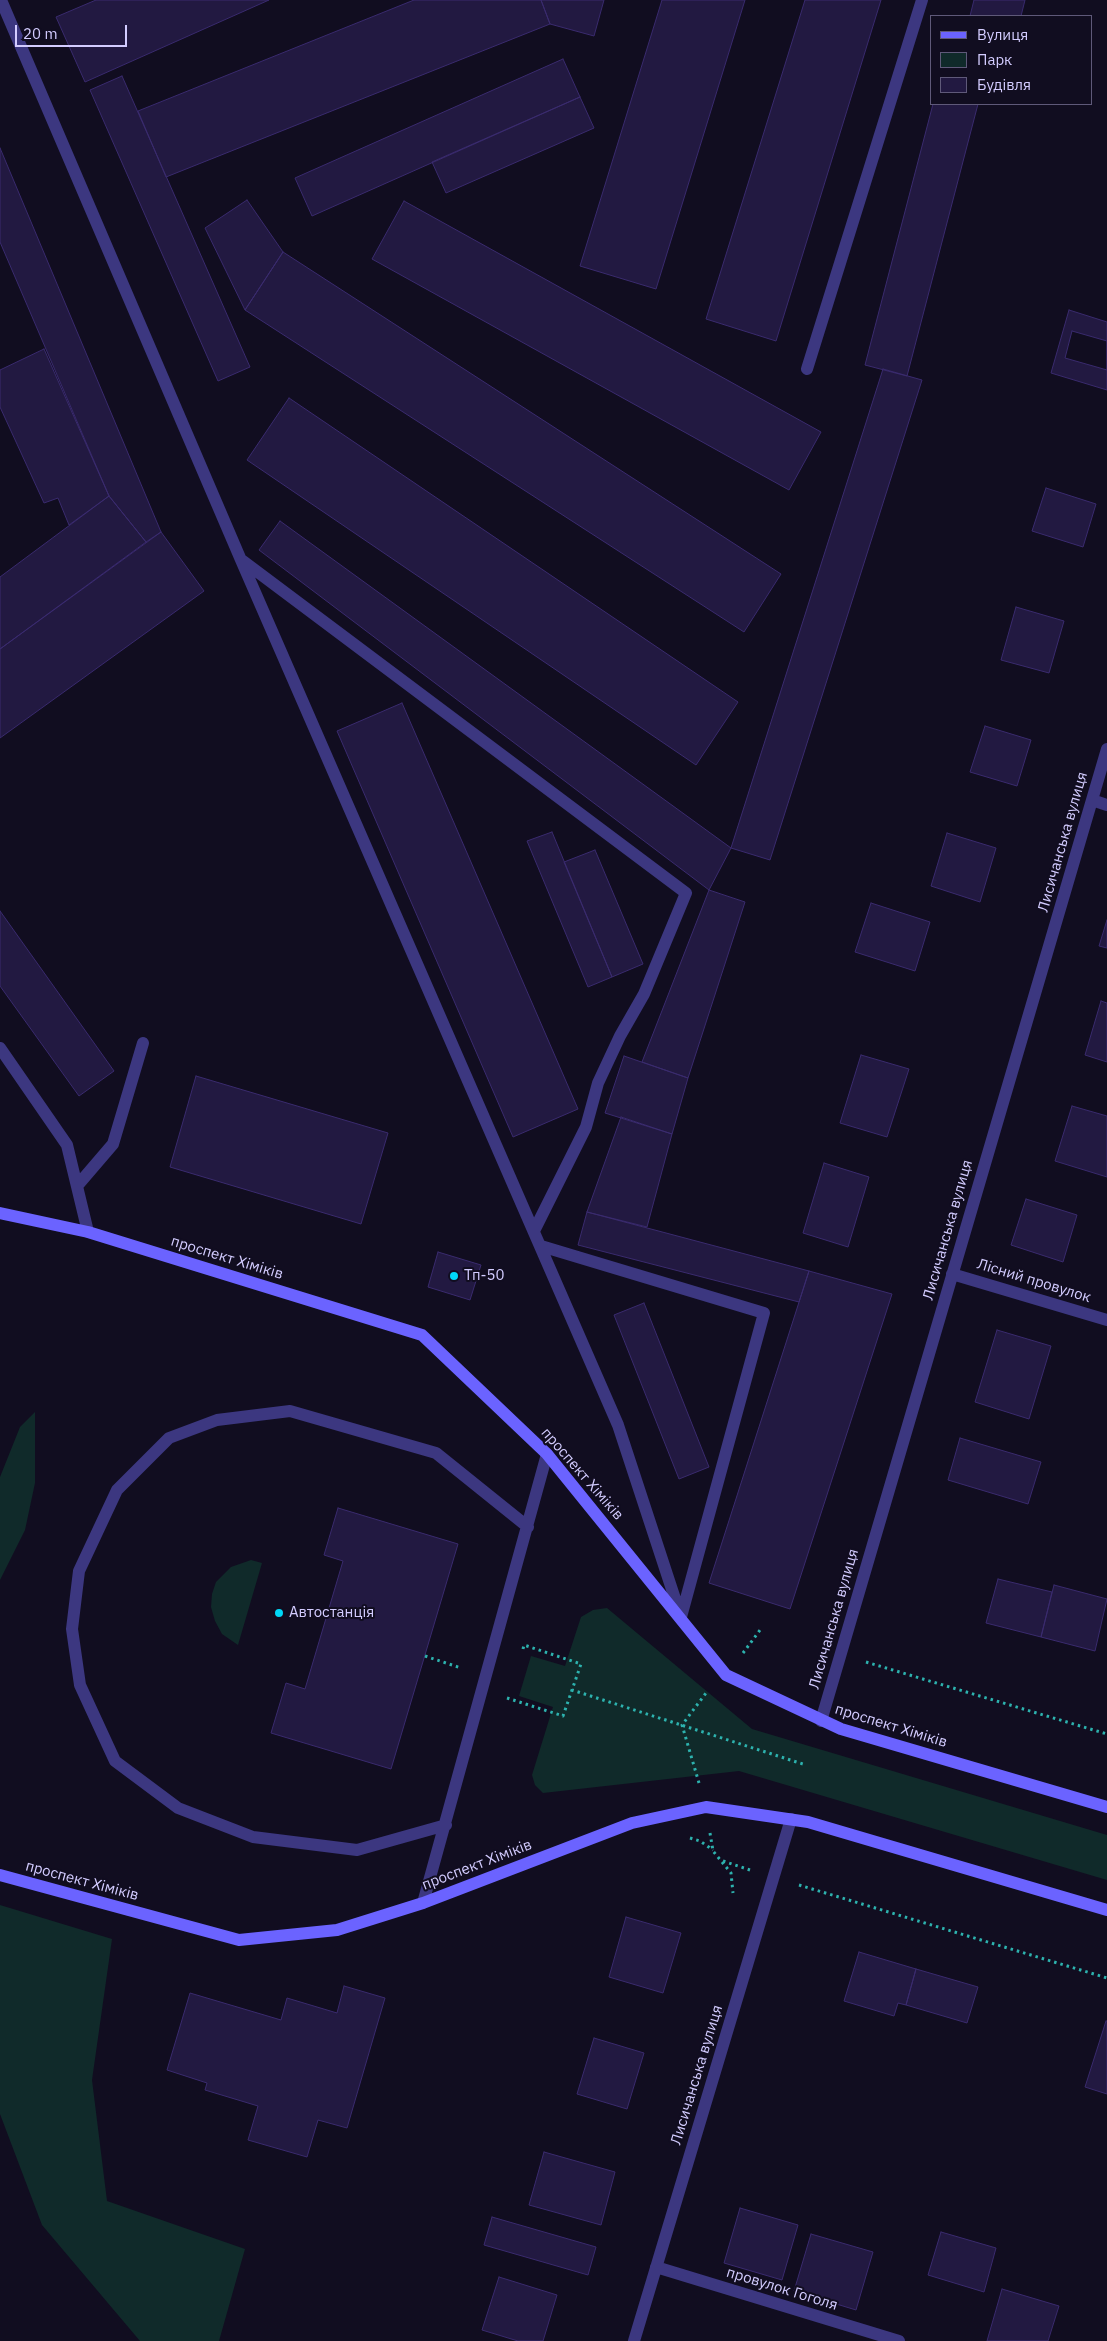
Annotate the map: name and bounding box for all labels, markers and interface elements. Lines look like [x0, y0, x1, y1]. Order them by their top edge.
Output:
scale bar [18, 15, 130, 47]
legend [930, 15, 1092, 105]
text: 20 m [23, 24, 58, 43]
text: Вулиця [977, 25, 1028, 44]
text: Парк [977, 50, 1012, 69]
text: Будівля [977, 75, 1031, 94]
street label: Лисичанська вулиця [1034, 770, 1092, 914]
street label: Лисичанська вулиця [919, 1158, 977, 1302]
street label: проспект Хіміків [169, 1232, 285, 1284]
street label: Лісний провулок [975, 1255, 1093, 1307]
place label: Тп-50 [464, 1267, 504, 1285]
marker: Тп-50 [448, 1270, 460, 1282]
street label: проспект Хіміків [537, 1424, 627, 1524]
street label: Лисичанська вулиця [805, 1547, 863, 1691]
place label: Автостанція [289, 1604, 374, 1622]
marker: Автостанція [273, 1607, 285, 1619]
street label: проспект Хіміків [833, 1700, 949, 1752]
street label: проспект Хіміків [419, 1836, 535, 1894]
street label: проспект Хіміків [23, 1857, 141, 1905]
street label: Лисичанська вулиця [667, 2003, 727, 2147]
street label: провулок Гоголя [724, 2264, 840, 2314]

